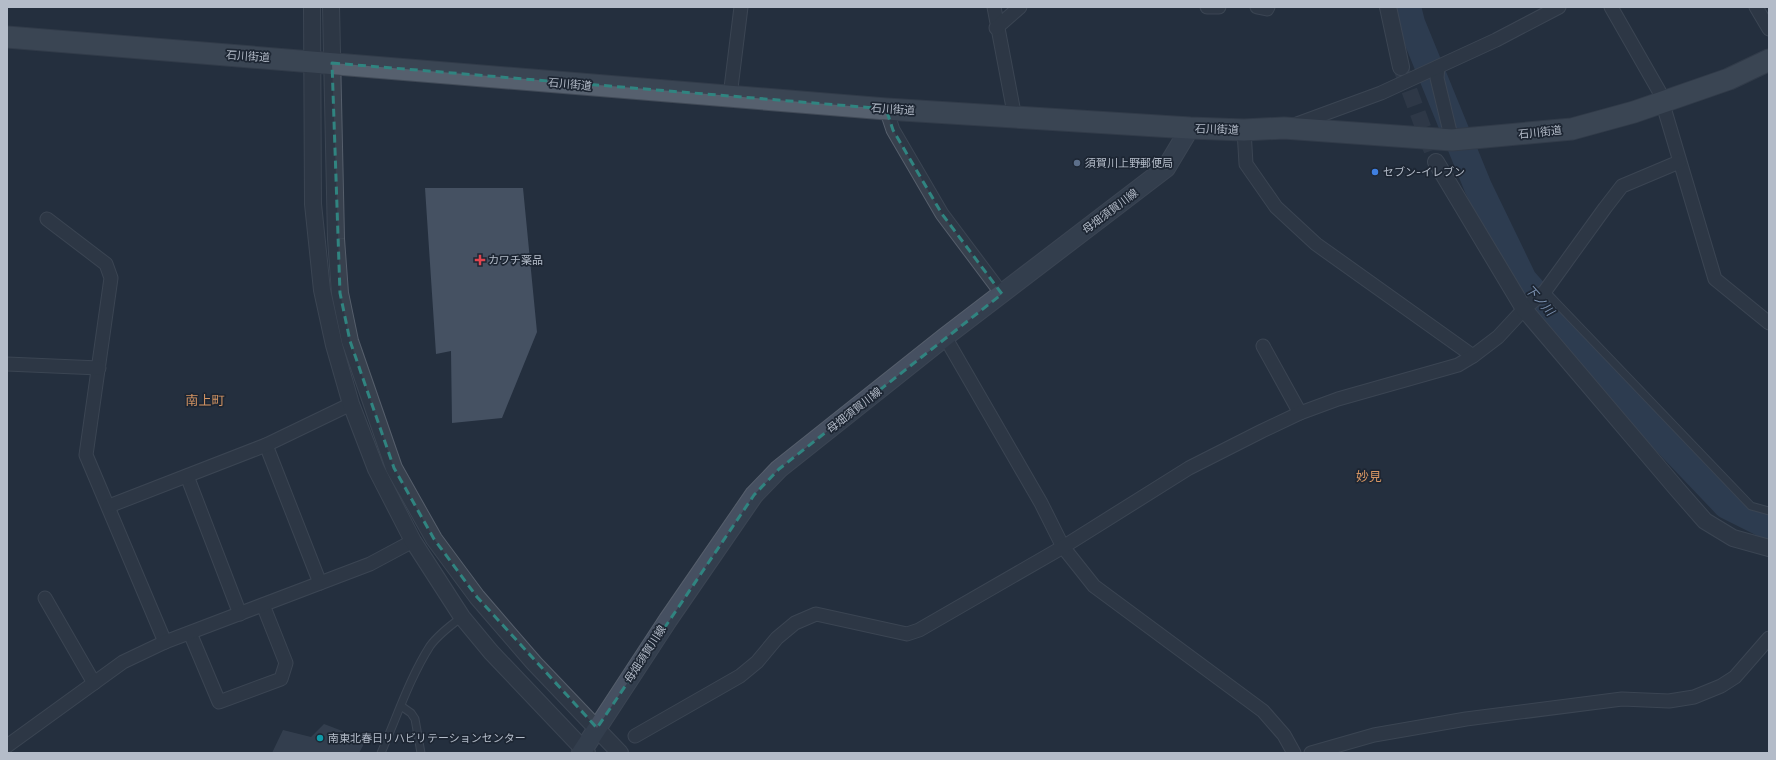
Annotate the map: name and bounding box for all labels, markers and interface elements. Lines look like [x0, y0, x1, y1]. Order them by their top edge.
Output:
street label: 石川街道 [226, 47, 270, 65]
street label: 石川街道 [547, 75, 593, 93]
street label: 石川街道 [871, 100, 915, 118]
street label: 石川街道 [1195, 121, 1239, 137]
street label: 石川街道 [1517, 123, 1563, 141]
place label: 須賀川上野郵便局 [1085, 156, 1173, 170]
marker: 須賀川上野郵便局 [1072, 158, 1082, 168]
place label: セブン-イレブン [1383, 165, 1465, 179]
marker: セブン-イレブン [1370, 167, 1380, 177]
street label: 母畑須賀川線 [1079, 186, 1141, 236]
place label: カワチ薬品 [488, 253, 543, 267]
marker: カワチ薬品 [475, 255, 485, 265]
water label: 下ノ川 [1522, 282, 1559, 320]
street label: 母畑須賀川線 [824, 384, 884, 436]
district label: 南上町 [185, 392, 225, 408]
district label: 妙見 [1356, 468, 1382, 484]
street label: 母畑須賀川線 [621, 623, 669, 685]
place label: 南東北春日リハビリテーションセンター [328, 731, 526, 745]
marker: 南東北春日リハビリテーションセンター [315, 733, 325, 743]

